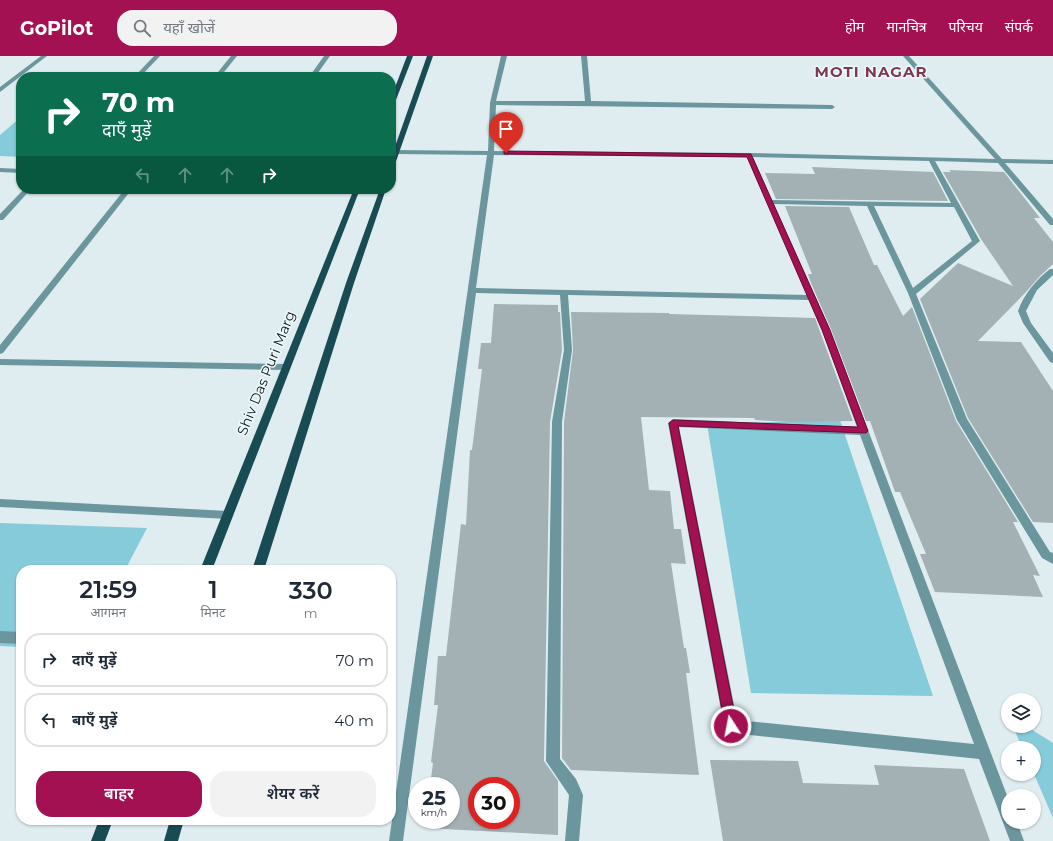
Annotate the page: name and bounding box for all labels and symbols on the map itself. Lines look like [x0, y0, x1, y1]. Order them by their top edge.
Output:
district label: MOTI NAGAR [815, 62, 927, 81]
pin [489, 112, 523, 153]
street label: Shiv Das Puri Marg [233, 308, 299, 438]
position arrow [710, 705, 752, 747]
speed limit sign: 30 [468, 777, 520, 829]

